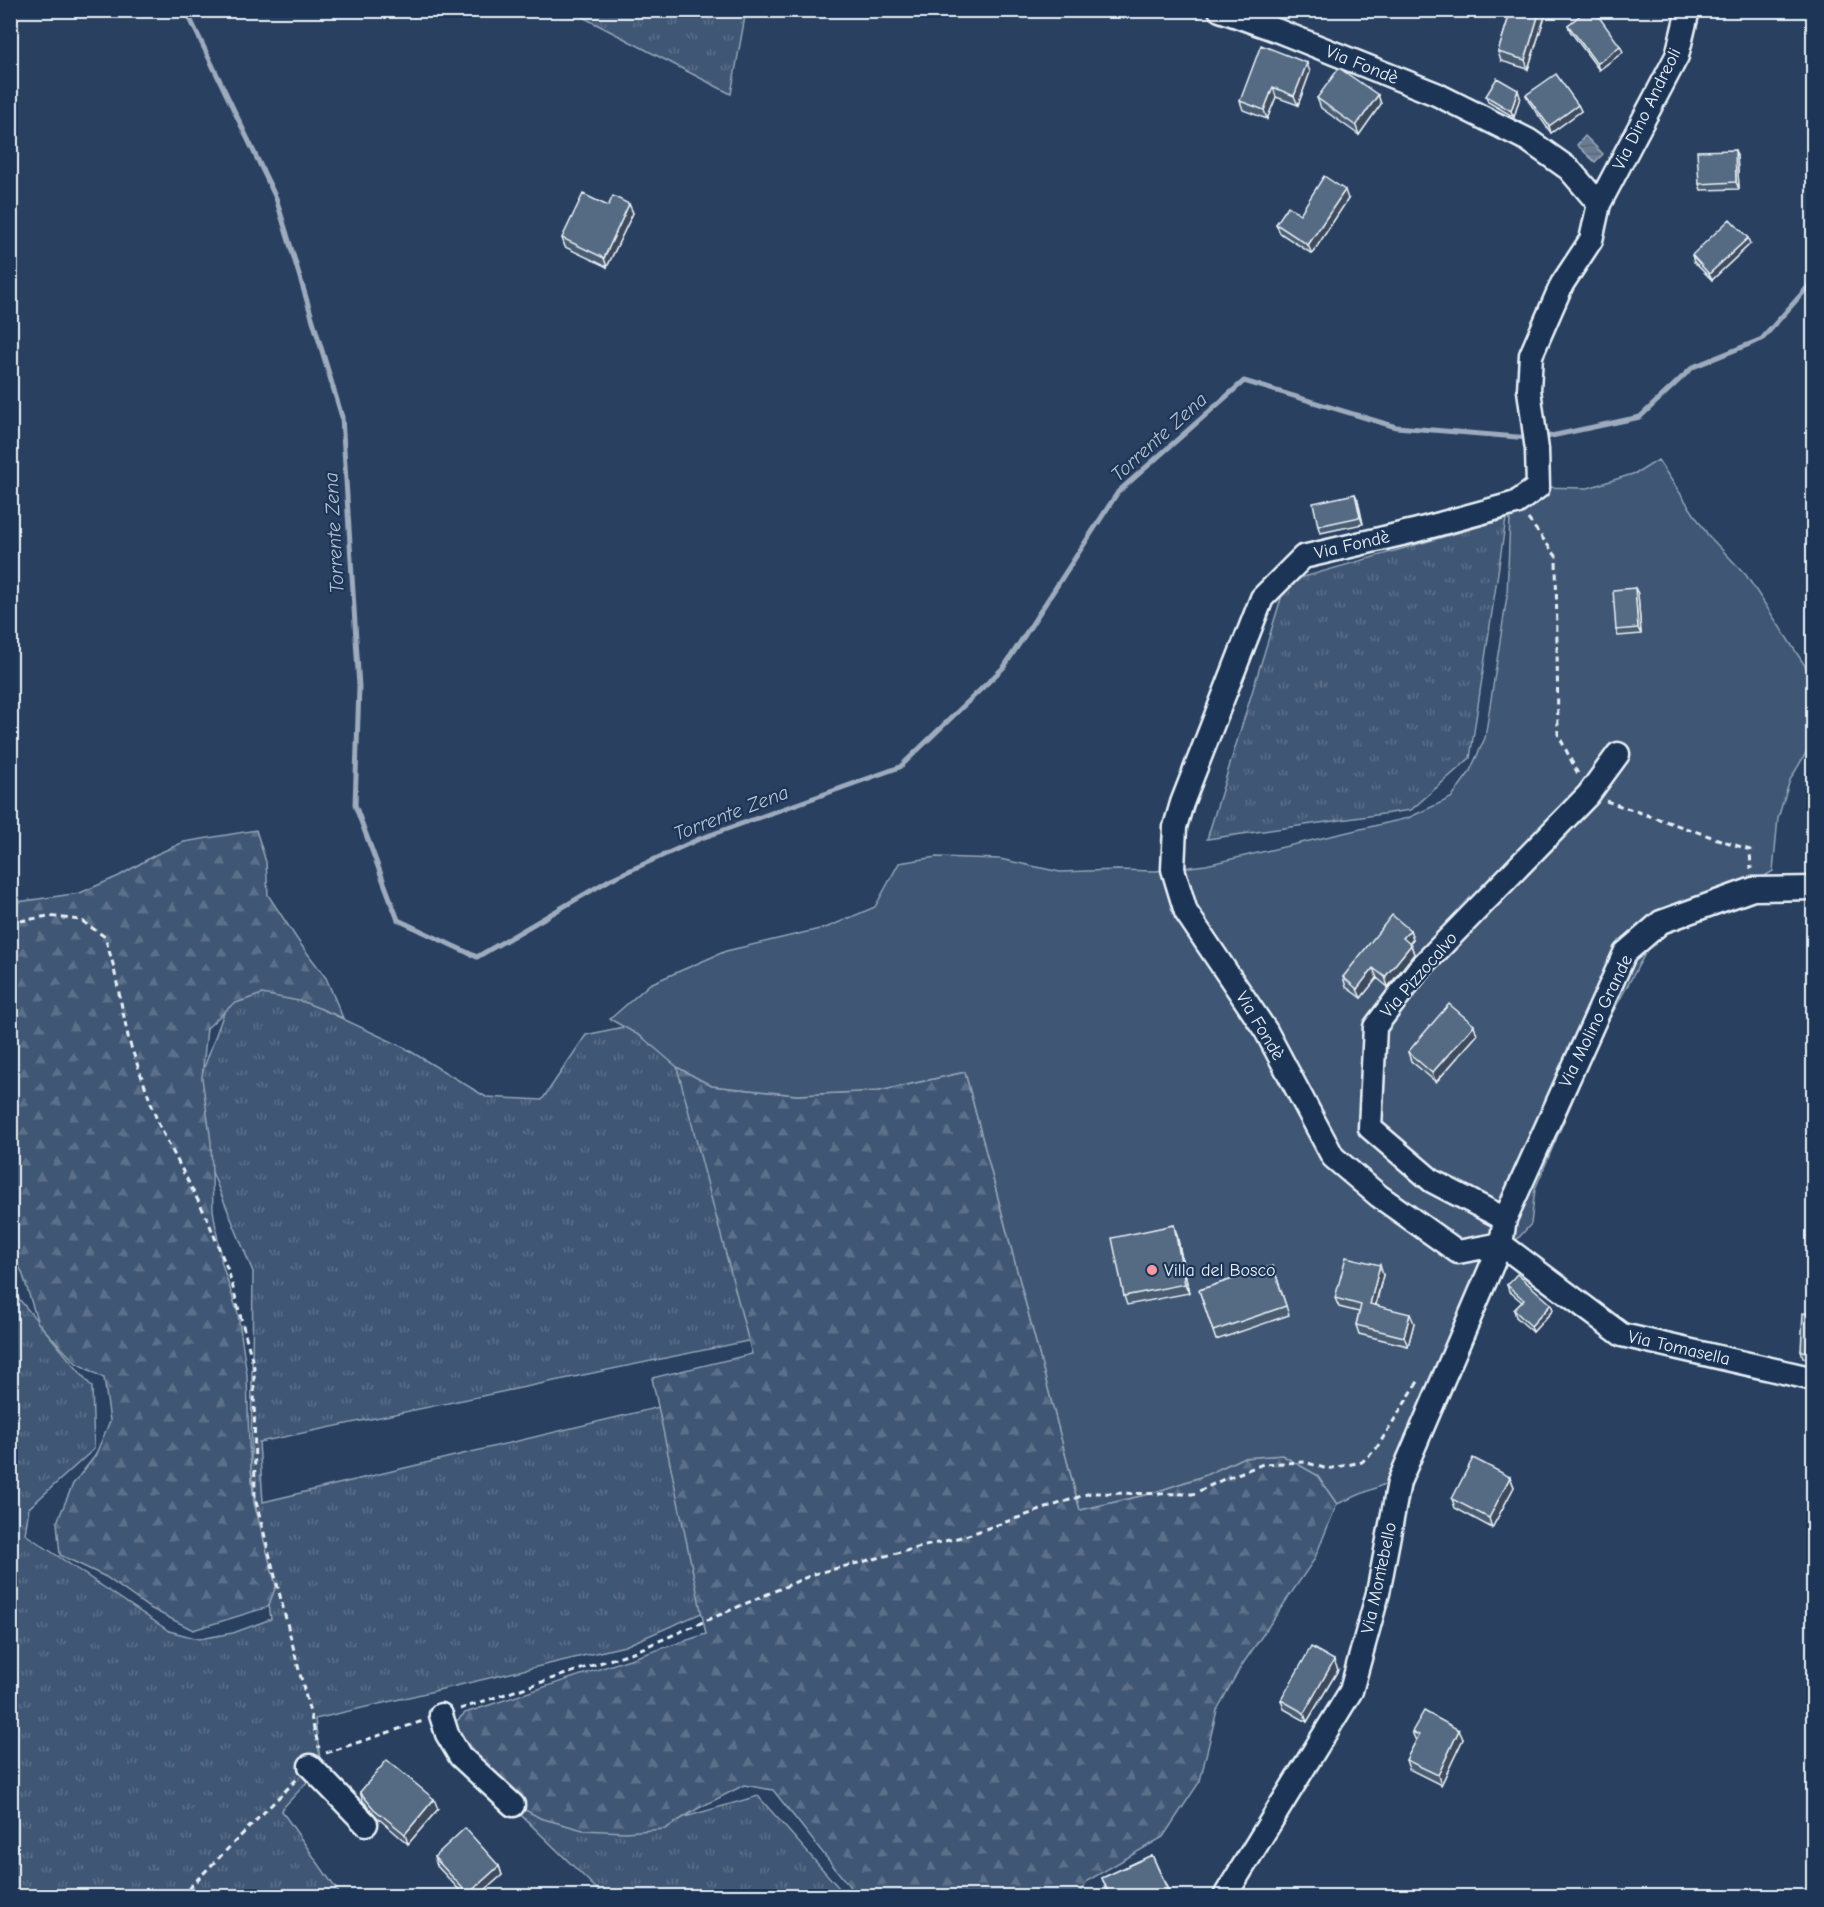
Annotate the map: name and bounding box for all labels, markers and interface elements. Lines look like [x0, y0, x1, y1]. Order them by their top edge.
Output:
street label: Via Fondè [1323, 41, 1401, 89]
street label: Via Dino Andreoli [1608, 45, 1686, 173]
water label: Torrente Zena [1106, 388, 1212, 486]
water label: Torrente Zena [319, 472, 349, 594]
street label: Via Fondè [1312, 526, 1392, 564]
water label: Torrente Zena [670, 781, 792, 845]
street label: Via Pizzocalvo [1376, 928, 1462, 1022]
street label: Via Molino Grande [1555, 951, 1637, 1091]
street label: Via Fondè [1231, 988, 1289, 1064]
place label: Villa del Bosco [1164, 1260, 1276, 1281]
marker: Villa del Bosco [1145, 1263, 1159, 1277]
street label: Via Tomasella [1626, 1326, 1732, 1370]
street label: Via Montebello [1357, 1520, 1401, 1636]

